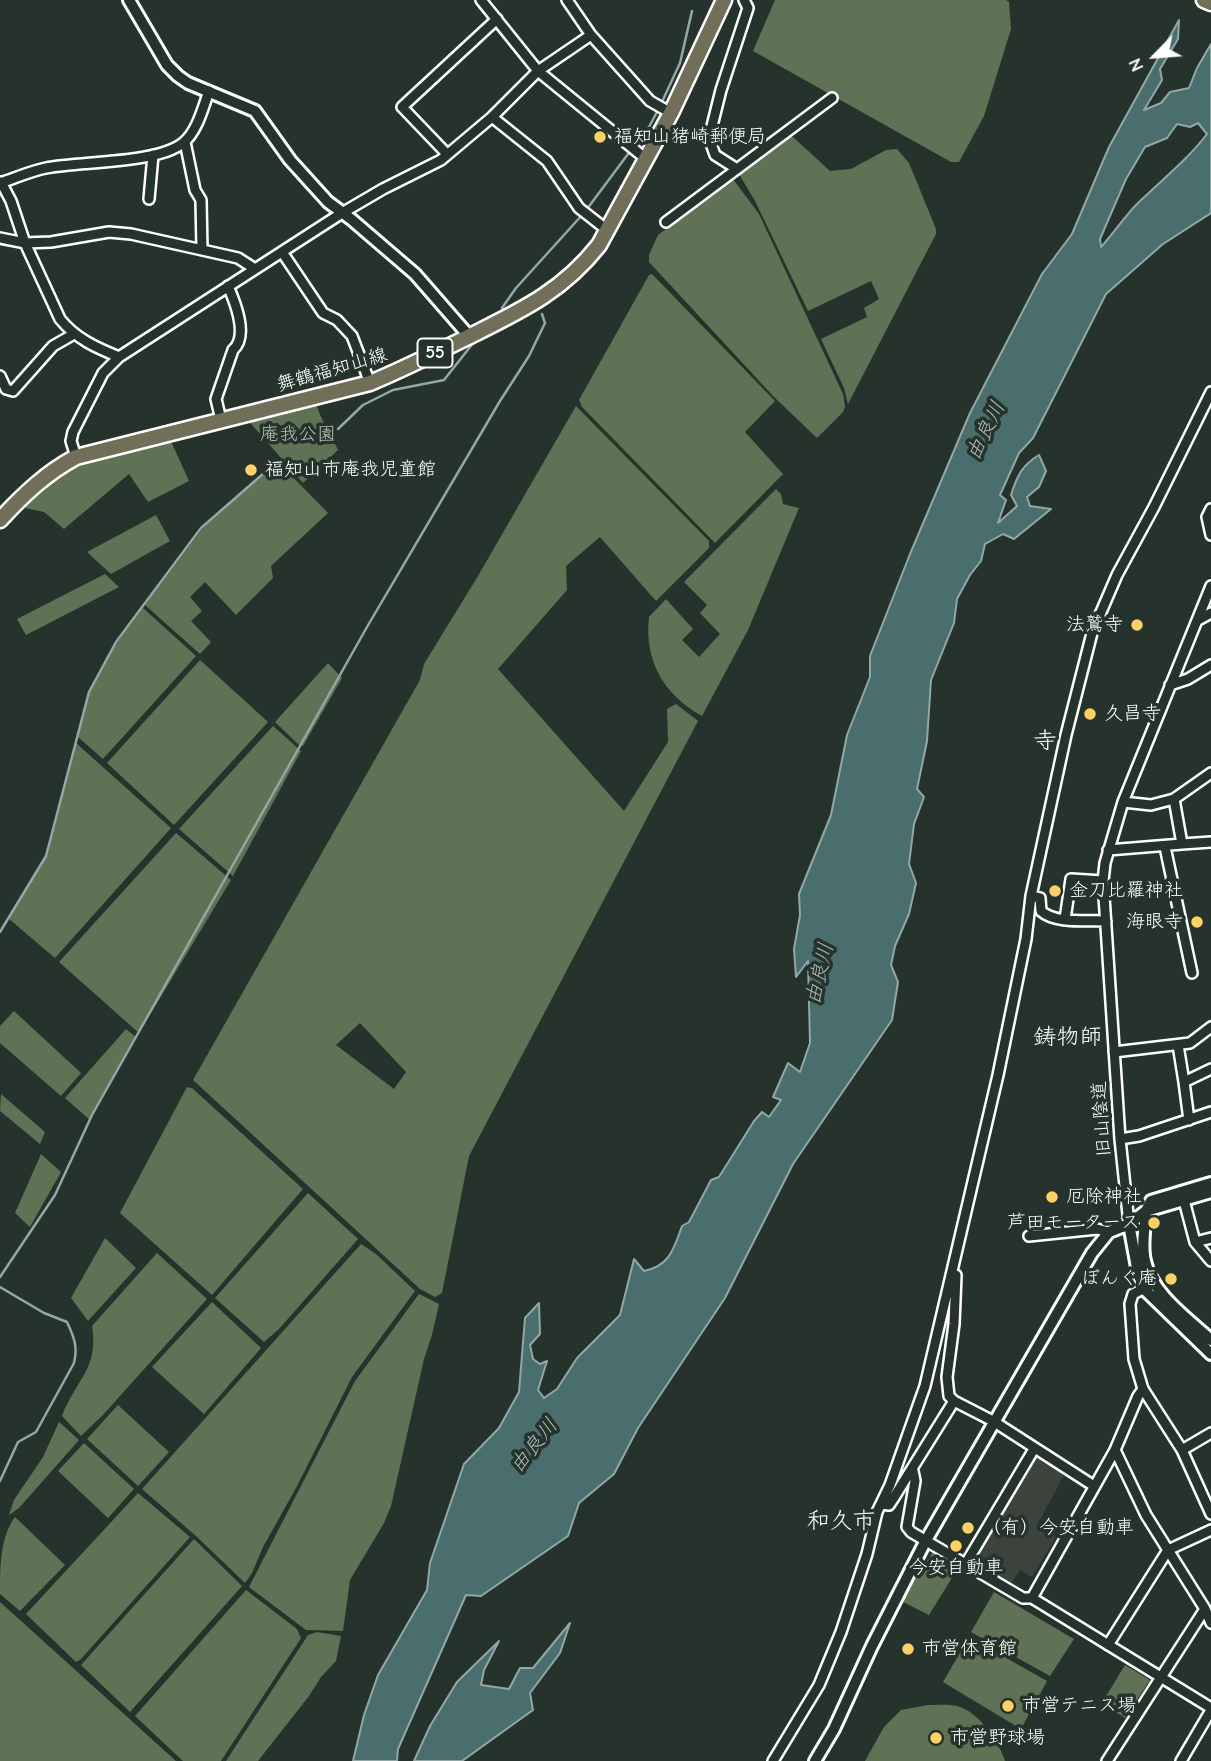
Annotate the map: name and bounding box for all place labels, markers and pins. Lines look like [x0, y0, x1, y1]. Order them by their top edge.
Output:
place label: 福知山猪崎郵便局 [614, 126, 766, 148]
marker: 福知山猪崎郵便局 [592, 129, 608, 145]
place label: 福知山市庵我児童館 [265, 459, 436, 481]
marker: 福知山市庵我児童館 [243, 462, 259, 478]
place label: 法鷲寺 [1066, 614, 1123, 636]
marker: 法鷲寺 [1129, 617, 1145, 633]
place label: 久昌寺 [1104, 703, 1161, 725]
marker: 久昌寺 [1082, 706, 1098, 722]
place label: 金刀比羅神社 [1069, 880, 1183, 902]
marker: 金刀比羅神社 [1047, 883, 1063, 899]
place label: 海眼寺 [1126, 911, 1183, 933]
marker: 海眼寺 [1189, 914, 1205, 930]
place label: 厄除神社 [1066, 1186, 1142, 1208]
marker: 厄除神社 [1044, 1189, 1060, 1205]
place label: 芦田モータース [1007, 1212, 1140, 1234]
marker: 芦田モータース [1146, 1215, 1162, 1231]
place label: ぼんぐ庵 [1081, 1268, 1157, 1290]
marker: ぼんぐ庵 [1163, 1271, 1179, 1287]
place label: （有）今安自動車 [982, 1517, 1134, 1539]
marker: （有）今安自動車 [960, 1520, 976, 1536]
marker: 今安自動車 [948, 1538, 964, 1554]
place label: 今安自動車 [909, 1557, 1003, 1579]
place label: 市営体育館 [922, 1638, 1017, 1660]
marker: 市営体育館 [900, 1641, 916, 1657]
place label: 市営テニス場 [1022, 1695, 1136, 1717]
marker: 市営テニス場 [1000, 1698, 1016, 1714]
place label: 市営野球場 [950, 1727, 1045, 1749]
marker: 市営野球場 [928, 1730, 944, 1746]

